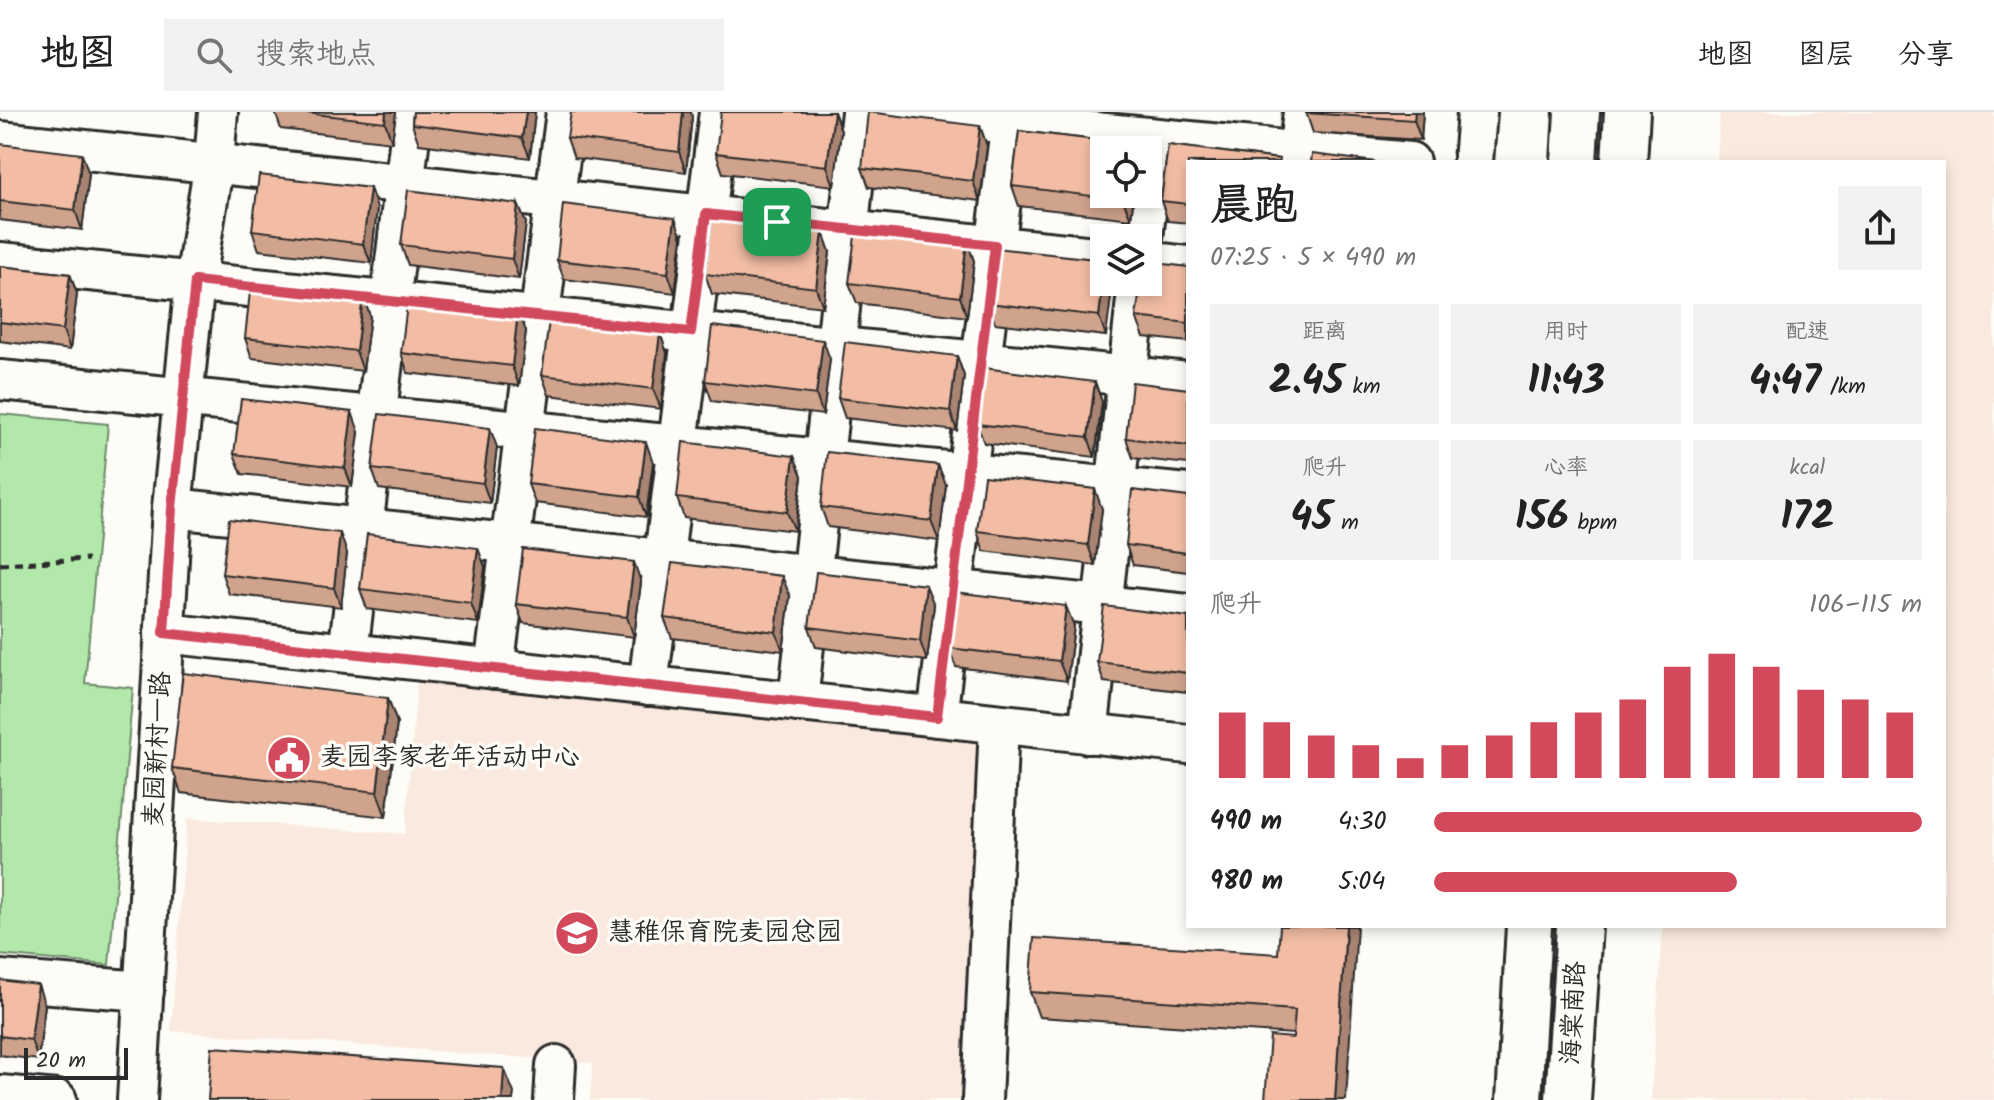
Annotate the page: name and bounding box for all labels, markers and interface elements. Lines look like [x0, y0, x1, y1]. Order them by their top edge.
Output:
search box [164, 19, 724, 91]
text: 地图 [40, 25, 116, 85]
text: 搜索地点 [256, 31, 376, 79]
icon: search [192, 33, 236, 77]
text: 地图 [1698, 33, 1754, 78]
text: 图层 [1798, 33, 1854, 78]
text: 分享 [1898, 33, 1954, 78]
map controls [1090, 136, 1162, 296]
button: locate [1090, 136, 1162, 208]
text: 晨跑 [1210, 172, 1298, 242]
button: share [1838, 186, 1922, 270]
pin [743, 188, 811, 256]
icon: arrive [755, 200, 799, 244]
button: layers [1090, 224, 1162, 296]
text: 07:25 · 5 × 490 m [1210, 237, 1416, 279]
text: 距离 [1303, 315, 1347, 350]
text: 用时 [1544, 315, 1588, 350]
text: 配速 [1785, 315, 1829, 350]
text: 2.45 [1269, 350, 1344, 414]
text: 11:43 [1527, 350, 1605, 414]
text: 4:47 [1749, 350, 1821, 414]
text: km [1344, 370, 1380, 405]
text: /km [1821, 370, 1866, 405]
text: 爬升 [1303, 451, 1347, 486]
text: 心率 [1544, 451, 1588, 486]
text: kcal [1789, 451, 1825, 486]
text: 45 [1290, 486, 1333, 550]
text: 156 [1515, 486, 1569, 550]
text: 172 [1780, 486, 1834, 550]
text: m [1333, 506, 1359, 541]
text: bpm [1569, 506, 1617, 541]
text: 爬升 [1210, 584, 1262, 626]
text: 106–115 m [1809, 584, 1922, 626]
street label: 麦园新村一路 [133, 670, 183, 828]
public building icon: 麦园李家老年活动中心 [265, 734, 313, 782]
place label: 麦园李家老年活动中心 [320, 737, 580, 779]
text: 490 m [1210, 801, 1282, 843]
text: 4:30 [1338, 801, 1387, 843]
text: 980 m [1210, 861, 1283, 903]
text: 5:04 [1338, 861, 1386, 903]
school or university icon: 慧稚保育院麦园总园 [553, 909, 601, 957]
place label: 慧稚保育院麦园总园 [608, 912, 842, 954]
street label: 海棠南路 [1550, 960, 1598, 1066]
scale bar [24, 1044, 128, 1080]
text: 20 m [36, 1044, 86, 1079]

